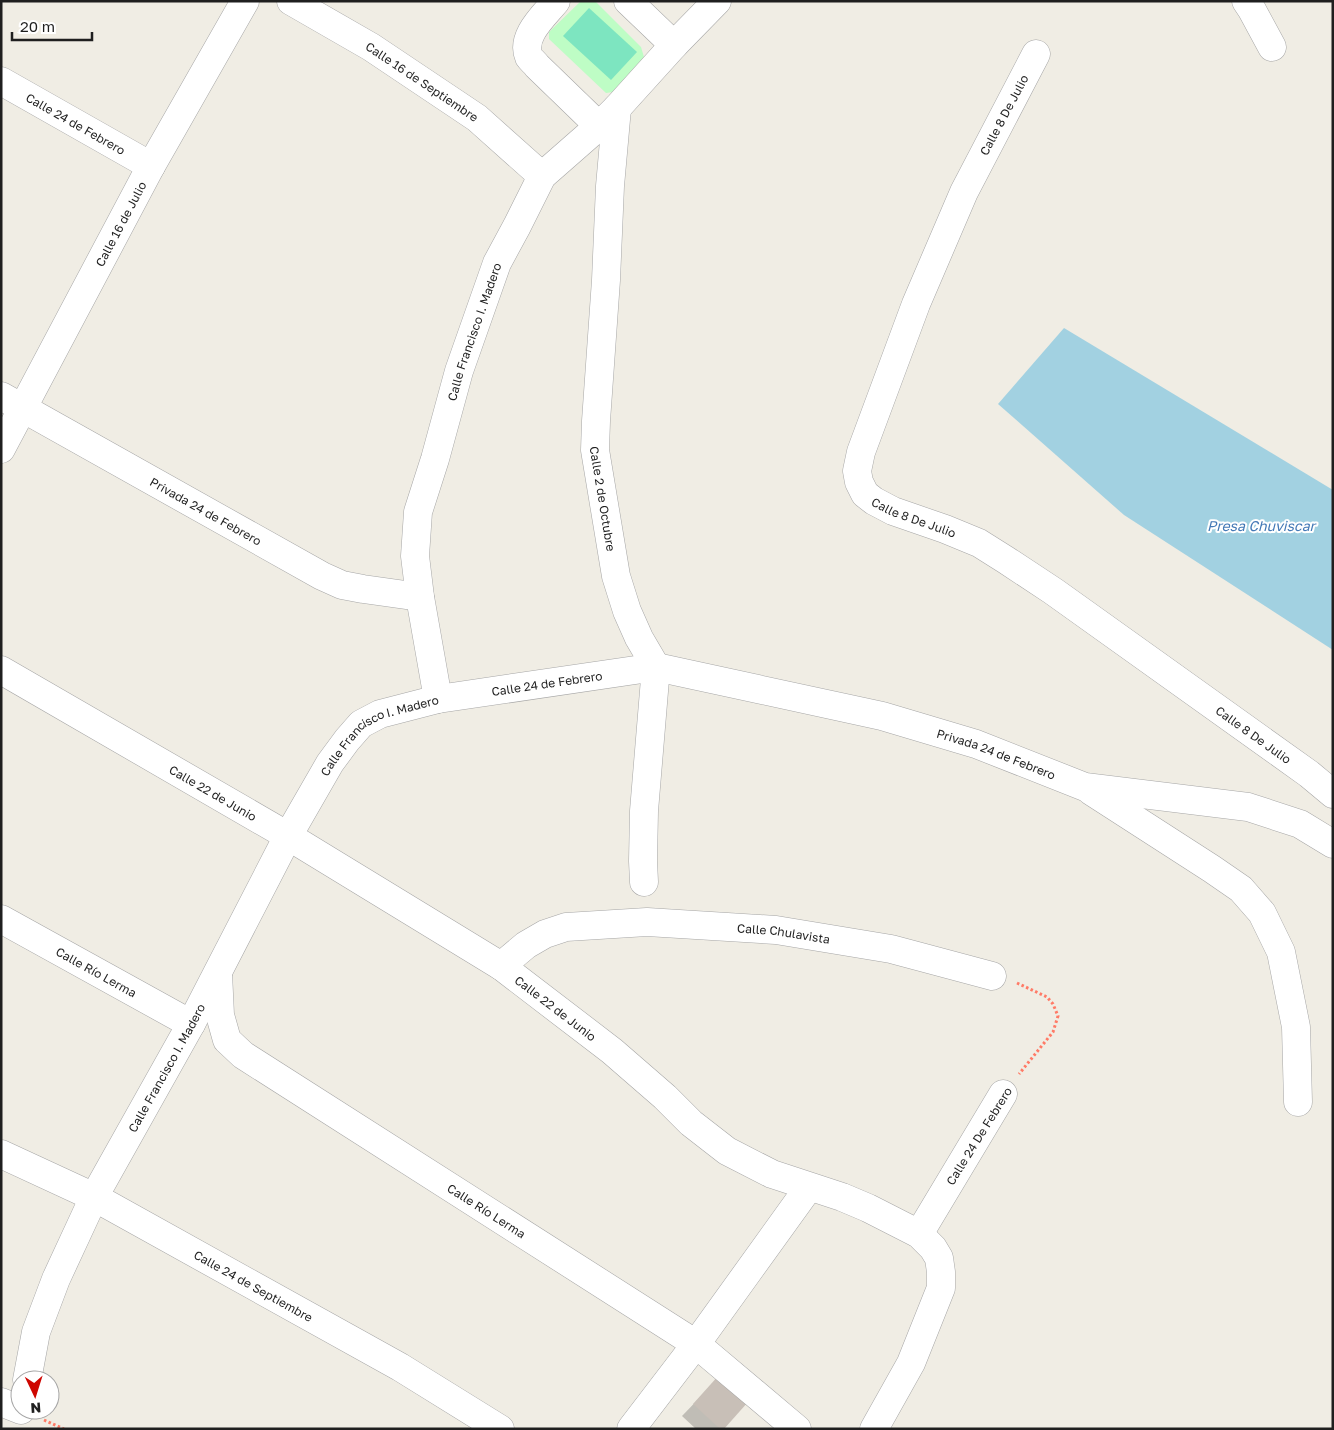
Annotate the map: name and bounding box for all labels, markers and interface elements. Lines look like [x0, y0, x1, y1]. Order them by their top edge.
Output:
scale bar [12, 10, 92, 42]
text: 20 m [20, 17, 55, 35]
street label: Calle 16 de Septiembre [363, 38, 482, 124]
street label: Calle 8 De Julio [976, 72, 1032, 158]
street label: Calle 24 de Febrero [23, 89, 128, 158]
street label: Calle 16 de Julio [92, 179, 149, 269]
street label: Calle Francisco I. Madero [444, 261, 504, 402]
street label: Calle 2 de Octubre [587, 445, 619, 552]
street label: Privada 24 de Febrero [148, 474, 264, 548]
street label: Calle 8 De Julio [869, 494, 958, 540]
water label: Presa Chuviscar [1207, 517, 1318, 534]
street label: Calle 24 de Febrero [490, 667, 603, 699]
street label: Calle Francisco I. Madero [317, 692, 440, 778]
street label: Calle 8 De Julio [1213, 702, 1294, 767]
street label: Privada 24 de Febrero [935, 725, 1058, 782]
street label: Calle 22 de Junio [167, 761, 260, 824]
street label: Calle Chulavista [737, 920, 831, 946]
street label: Calle Río Lerma [53, 943, 139, 1000]
street label: Calle 22 de Junio [512, 972, 599, 1044]
street label: Calle Francisco I. Madero [124, 1001, 208, 1135]
street label: Calle 24 De Febrero [943, 1084, 1015, 1188]
street label: Calle Río Lerma [445, 1180, 529, 1241]
street label: Calle 24 de Septiembre [191, 1247, 316, 1325]
north arrow [10, 1370, 60, 1420]
text: N [30, 1400, 42, 1417]

